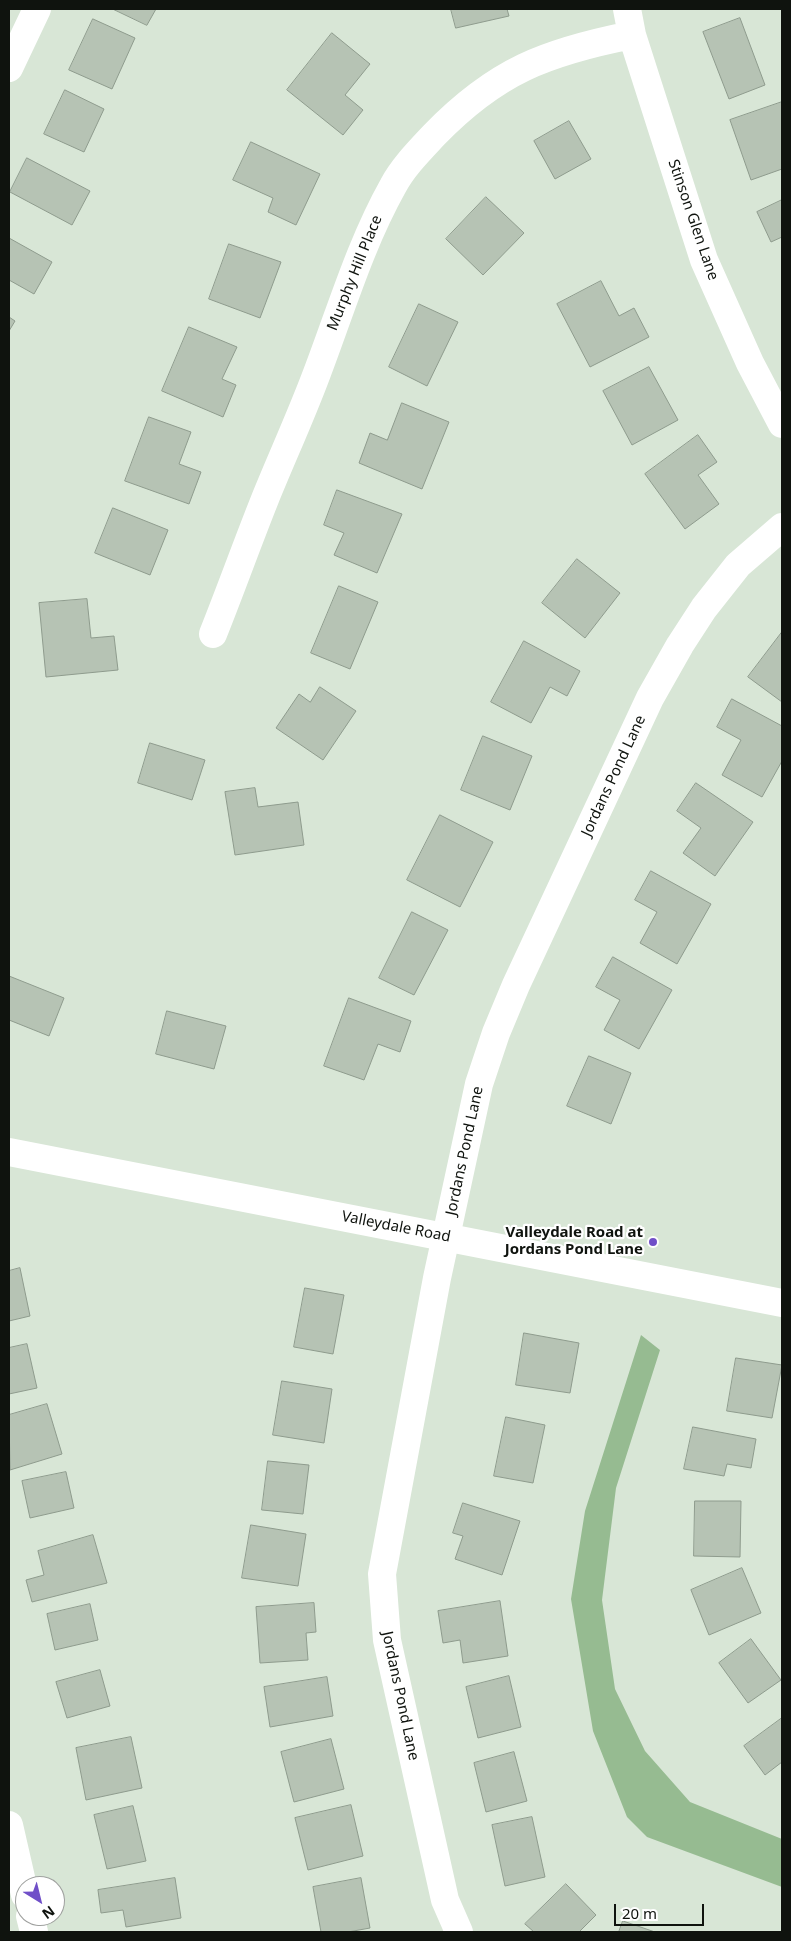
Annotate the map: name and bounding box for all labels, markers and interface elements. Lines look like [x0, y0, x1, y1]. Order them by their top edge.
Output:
street label: Stinson Glen Lane [664, 157, 722, 283]
street label: Murphy Hill Place [324, 213, 386, 333]
street label: Jordans Pond Lane [578, 713, 650, 839]
street label: Jordans Pond Lane [443, 1085, 487, 1217]
street label: Valleydale Road [340, 1208, 452, 1246]
place label: Valleydale Road at Jordans Pond Lane [505, 1224, 643, 1259]
marker: Valleydale Road at Jordans Pond Lane [647, 1236, 659, 1248]
street label: Jordans Pond Lane [378, 1630, 422, 1762]
north arrow [15, 1876, 65, 1926]
scale bar [616, 1894, 706, 1926]
text: N [38, 1902, 59, 1924]
text: 20 m [622, 1903, 657, 1923]

